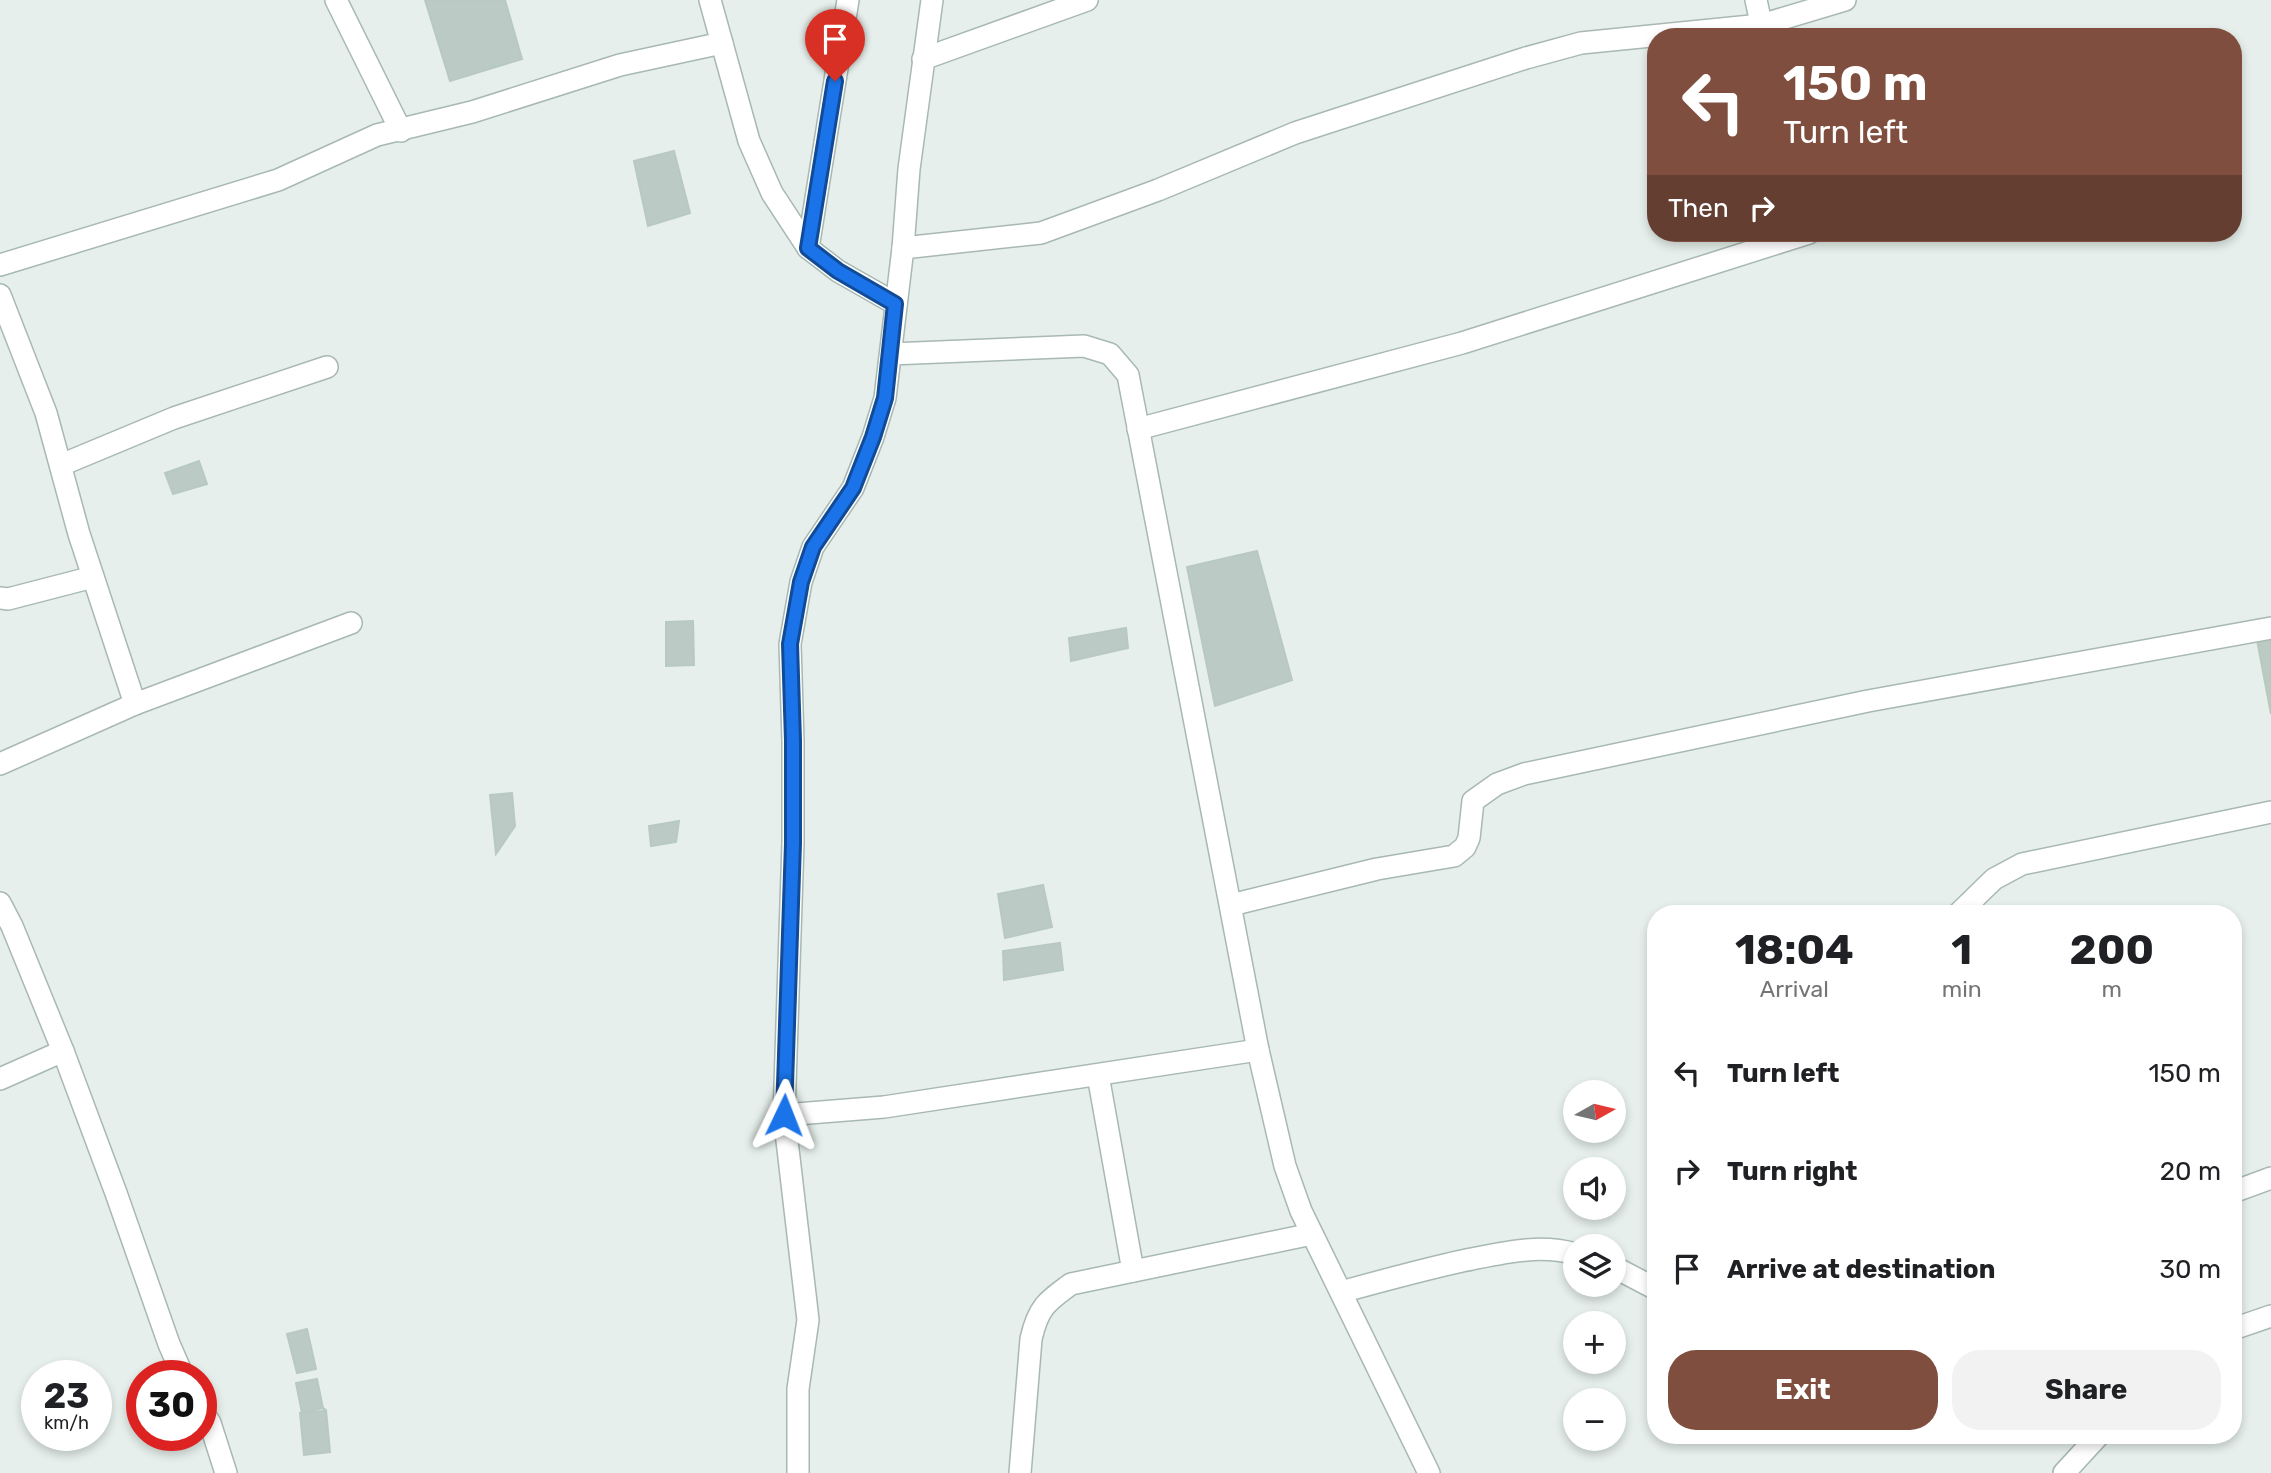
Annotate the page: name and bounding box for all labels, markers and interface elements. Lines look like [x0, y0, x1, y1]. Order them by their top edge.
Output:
pin [805, 9, 865, 81]
icon: arrive [816, 20, 854, 58]
text: 150 m [1783, 54, 1928, 112]
icon: left [1668, 56, 1759, 147]
text: Turn left [1783, 113, 1908, 151]
icon: right [1743, 189, 1781, 227]
text: Then [1668, 193, 1729, 224]
text: 18:04 [1735, 925, 1854, 975]
text: 1 [1951, 925, 1972, 975]
text: 200 [2070, 925, 2154, 975]
text: Arrival [1760, 975, 1829, 1003]
text: min [1942, 975, 1982, 1003]
text: m [2102, 975, 2122, 1003]
icon: left [1668, 1054, 1706, 1092]
text: Turn left [1727, 1058, 1839, 1089]
text: 150 m [2148, 1058, 2221, 1089]
position arrow [747, 1078, 821, 1152]
north arrow [1563, 1080, 1626, 1143]
map controls [1563, 1080, 1626, 1451]
icon: right [1668, 1152, 1706, 1190]
text: Turn right [1727, 1156, 1857, 1187]
text: 20 m [2160, 1156, 2221, 1187]
button: sound [1563, 1157, 1626, 1220]
button: layers [1563, 1234, 1626, 1297]
icon: arrive [1668, 1250, 1706, 1288]
text: Arrive at destination [1727, 1254, 1995, 1285]
text: 30 m [2159, 1254, 2221, 1285]
button: + [1563, 1311, 1626, 1374]
button: Exit [1668, 1350, 1938, 1430]
button: Share [1952, 1350, 2221, 1430]
speed limit sign: 30 [126, 1360, 217, 1451]
text: 23 [44, 1375, 89, 1417]
button: − [1563, 1388, 1626, 1451]
text: km/h [44, 1412, 89, 1434]

